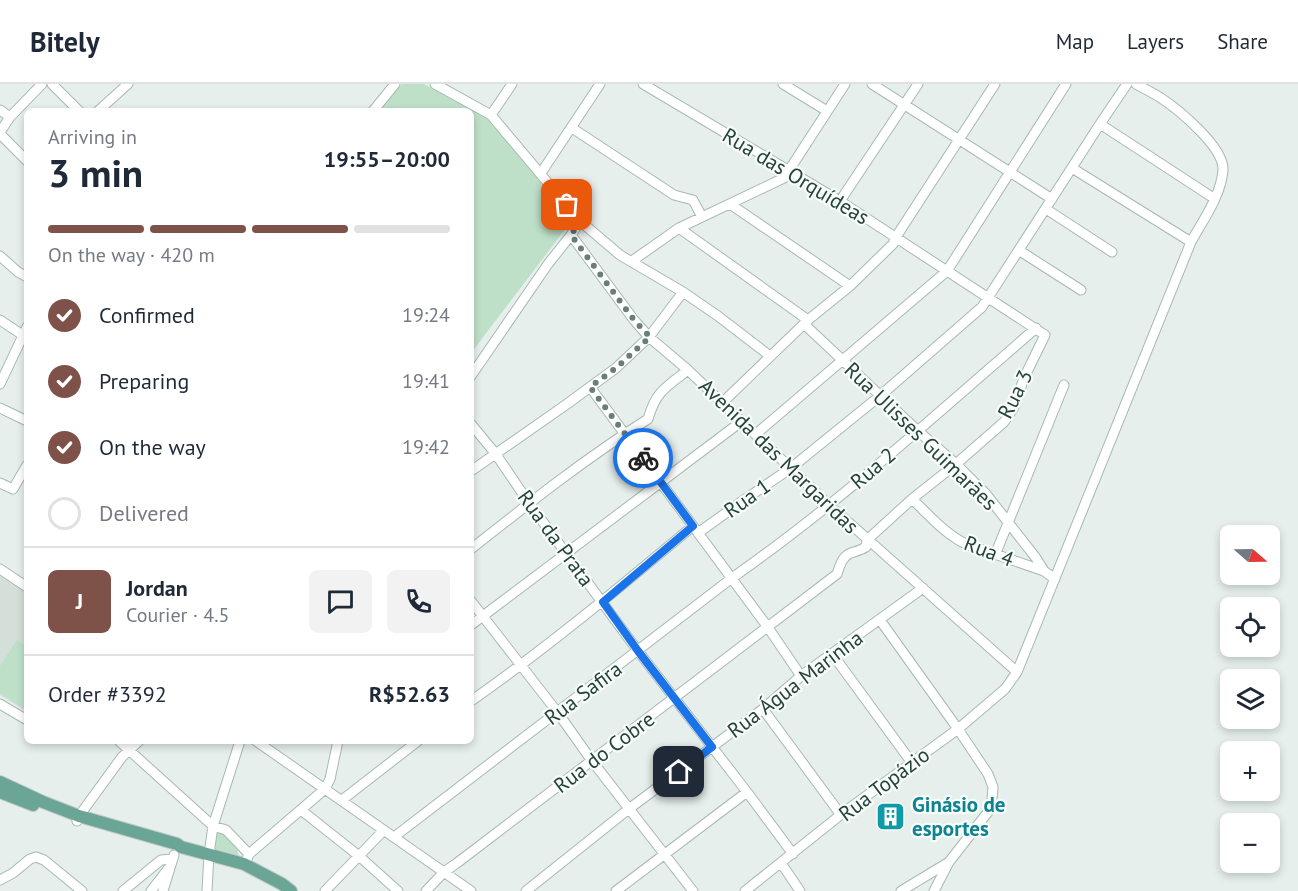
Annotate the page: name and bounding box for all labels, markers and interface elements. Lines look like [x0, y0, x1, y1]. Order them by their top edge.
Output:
text: Bitely [30, 23, 100, 60]
text: Map [1056, 28, 1094, 55]
text: Layers [1127, 28, 1184, 55]
text: Share [1217, 28, 1268, 55]
street label: Rua das Orquídeas [718, 121, 874, 231]
text: Arriving in [48, 124, 137, 150]
text: 19:55–20:00 [324, 145, 450, 173]
text: 3 min [48, 147, 143, 198]
pin [541, 179, 592, 230]
icon: bag [550, 188, 583, 221]
text: On the way · 420 m [48, 242, 215, 268]
icon: check [48, 299, 81, 332]
text: Confirmed [99, 301, 195, 329]
text: 19:24 [402, 302, 450, 328]
street label: Rua Ulisses Guimarães [839, 356, 1003, 516]
icon: check [48, 365, 81, 398]
street label: Rua 3 [991, 365, 1039, 423]
text: Preparing [99, 367, 189, 395]
text: 19:41 [402, 368, 450, 394]
street label: Avenida das Margaridas [693, 373, 865, 539]
courier [613, 428, 673, 488]
icon: check [48, 431, 81, 464]
text: On the way [99, 433, 206, 461]
text: 19:42 [402, 434, 450, 460]
street label: Rua 2 [845, 441, 901, 495]
icon: bike [627, 442, 660, 475]
street label: Rua 1 [718, 472, 776, 524]
street label: Rua da Prata [512, 484, 600, 592]
text: Delivered [99, 499, 189, 527]
north arrow [1220, 525, 1280, 585]
map controls [1220, 525, 1280, 873]
street label: Rua 4 [960, 529, 1018, 573]
button: chat [309, 570, 372, 633]
button: phone [387, 570, 450, 633]
text: Jordan [126, 574, 188, 602]
text: J [76, 587, 83, 615]
button: locate [1220, 597, 1280, 657]
text: Courier · 4.5 [126, 602, 229, 628]
street label: Rua Água Marinha [722, 624, 868, 744]
street label: Rua Safira [539, 655, 627, 731]
button: layers [1220, 669, 1280, 729]
text: Order #3392 [48, 680, 167, 708]
text: R$52.63 [369, 680, 450, 708]
street label: Rua do Cobre [548, 705, 660, 799]
street label: Rua Topázio [833, 741, 935, 827]
button: + [1220, 741, 1280, 801]
pin [653, 746, 704, 797]
icon: home [662, 755, 695, 788]
place label: Ginásio de esportes [912, 791, 1005, 842]
building icon: Ginásio de esportes [875, 800, 907, 832]
button: − [1220, 813, 1280, 873]

